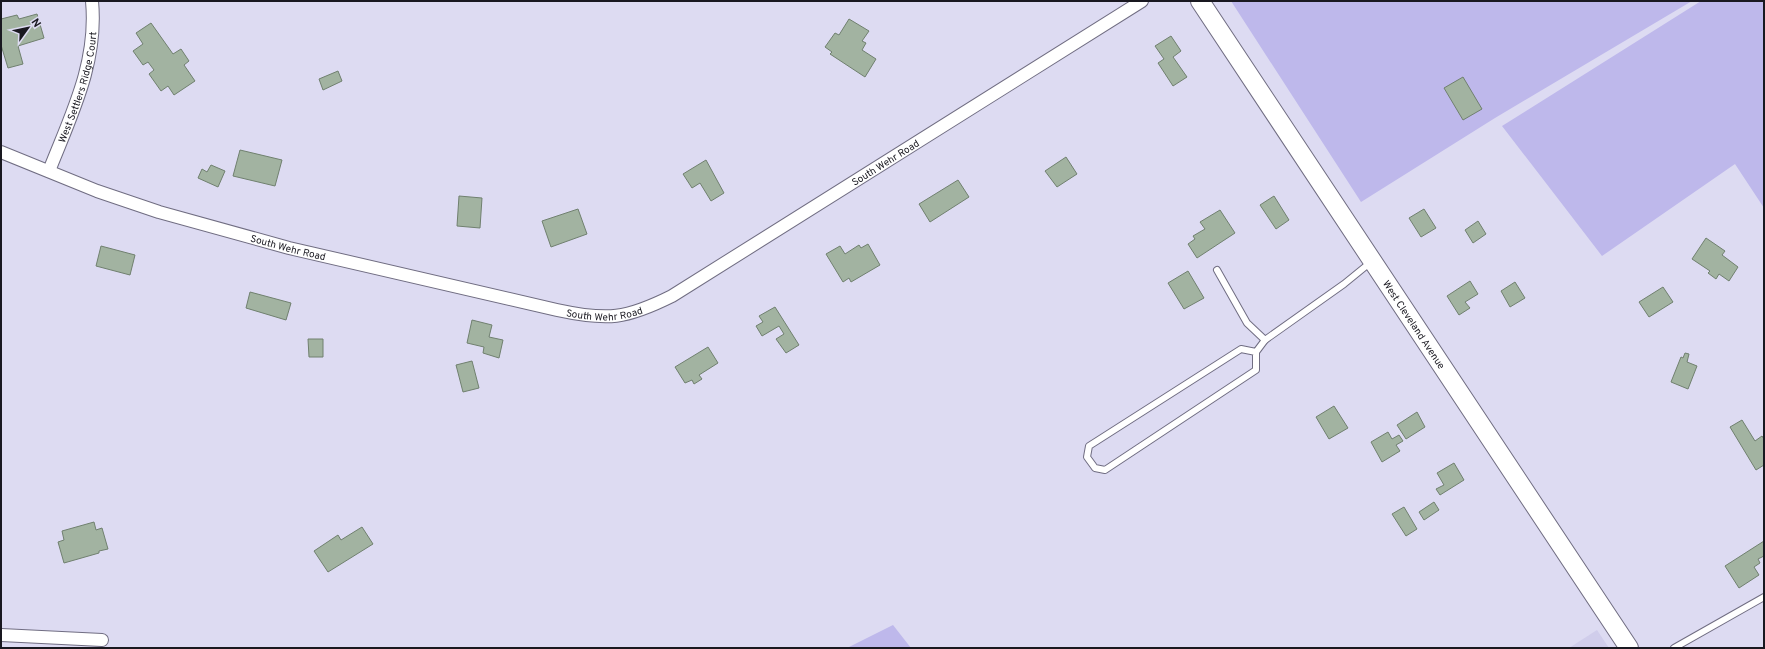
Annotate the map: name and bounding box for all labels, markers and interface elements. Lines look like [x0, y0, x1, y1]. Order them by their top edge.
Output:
north arrow [8, 8, 48, 48]
text: N [28, 16, 44, 30]
street label: West Settlers Ridge Court [56, 31, 100, 145]
street label: South Wehr Road [850, 137, 922, 189]
street label: South Wehr Road [249, 233, 327, 264]
street label: West Cleveland Avenue [1379, 278, 1447, 372]
street label: South Wehr Road [565, 305, 645, 325]

